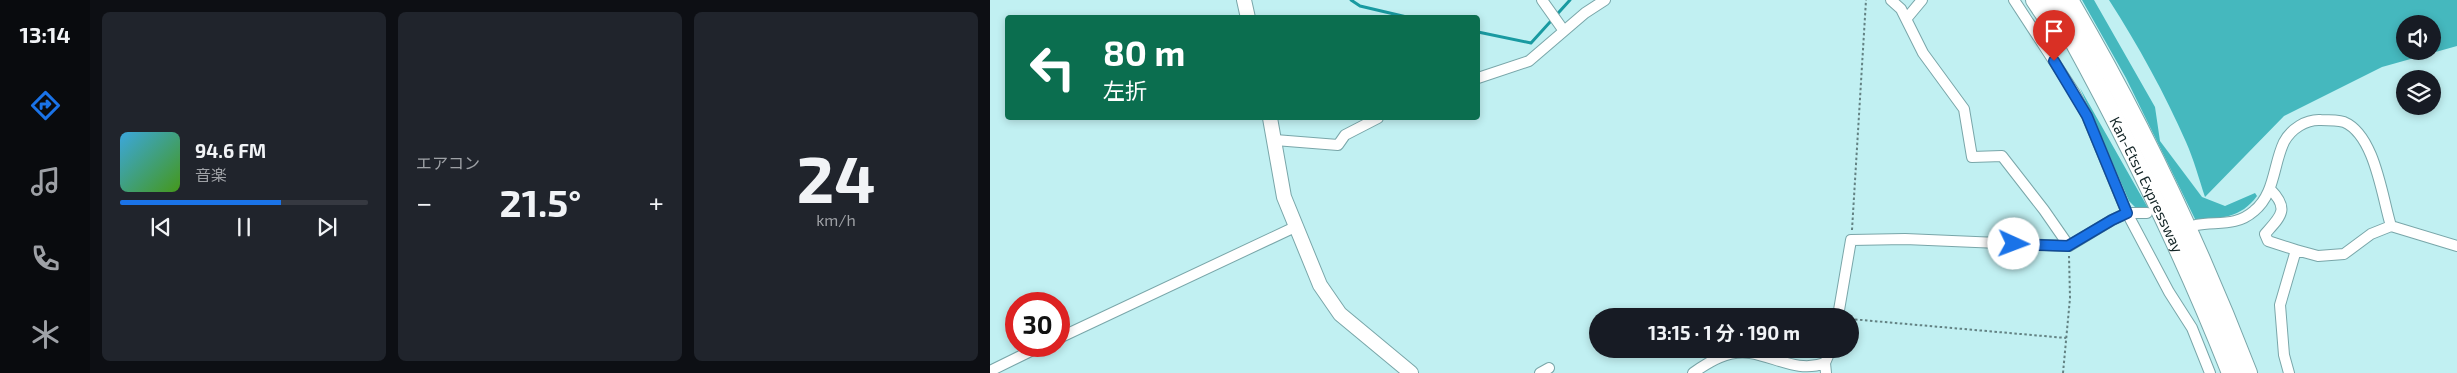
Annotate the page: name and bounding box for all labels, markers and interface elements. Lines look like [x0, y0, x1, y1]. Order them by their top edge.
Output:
pin [2033, 10, 2075, 61]
map controls [2396, 15, 2441, 115]
button: sound [2396, 15, 2441, 60]
icon: arrive [2040, 17, 2068, 45]
text: 13:14 [19, 21, 71, 47]
text: 80 m [1103, 31, 1185, 73]
icon: left [1020, 35, 1085, 100]
button: layers [2396, 70, 2441, 115]
text: 左折 [1103, 77, 1147, 103]
icon: directions [28, 88, 63, 123]
street label: Kan-Etsu Expressway [2106, 113, 2188, 255]
text: 24 [796, 138, 876, 216]
text: 94.6 FM [195, 139, 266, 162]
text: エアコン [416, 153, 480, 172]
icon: music [28, 164, 63, 199]
text: 音楽 [195, 165, 227, 184]
text: 21.5° [500, 179, 581, 225]
text: − [416, 185, 432, 219]
text: + [649, 185, 664, 219]
text: km/h [816, 210, 856, 229]
icon: previous [147, 213, 175, 241]
icon: pause [230, 213, 258, 241]
icon: next [313, 213, 341, 241]
position arrow [1987, 217, 2039, 269]
icon: phone [28, 241, 63, 276]
speed limit sign: 30 [1005, 292, 1070, 357]
icon: climate [28, 317, 63, 352]
text: 13:15 · 1 分 · 190 m [1648, 321, 1800, 344]

